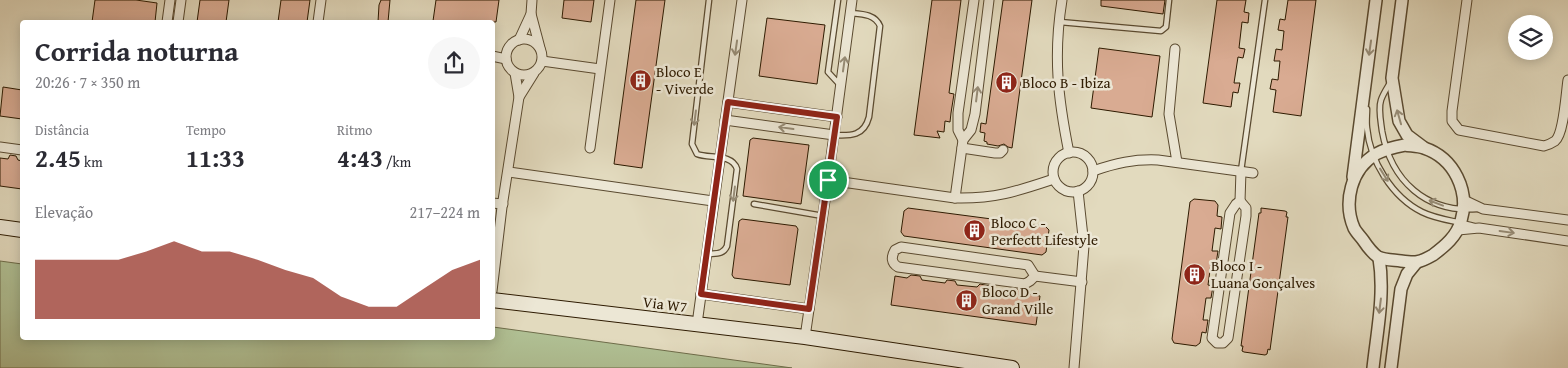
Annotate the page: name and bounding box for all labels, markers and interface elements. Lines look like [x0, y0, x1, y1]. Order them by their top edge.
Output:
map controls [1508, 15, 1553, 60]
button: layers [1508, 15, 1553, 60]
text: Corrida noturna [35, 30, 239, 71]
button: share [428, 37, 480, 89]
one-way arrow [730, 40, 740, 56]
one-way arrow [1364, 40, 1374, 56]
one-way arrow [839, 56, 849, 72]
place label: Bloco E - Viverde [656, 61, 714, 99]
building icon: Bloco E - Viverde [628, 68, 652, 92]
text: 20:26 · 7 × 350 m [35, 70, 140, 94]
building icon: Bloco B - Ibiza [994, 70, 1018, 94]
place label: Bloco B - Ibiza [1022, 72, 1110, 93]
one-way arrow [972, 87, 982, 103]
one-way arrow [690, 110, 700, 126]
one-way arrow [1394, 110, 1404, 126]
text: Distância [35, 120, 89, 140]
text: Tempo [186, 120, 226, 140]
text: Ritmo [337, 120, 373, 140]
one-way arrow [778, 123, 794, 133]
text: 2.45 [35, 140, 81, 176]
text: 11:33 [186, 140, 245, 176]
text: 4:43 [337, 140, 383, 176]
text: km [81, 152, 103, 172]
text: /km [383, 152, 411, 172]
pin [807, 159, 849, 201]
icon: arrive [814, 166, 842, 194]
one-way arrow [1380, 168, 1390, 182]
one-way arrow [729, 186, 739, 202]
one-way arrow [1429, 197, 1444, 207]
text: Elevação [35, 200, 93, 224]
text: 217–224 m [410, 200, 480, 224]
place label: Bloco C - Perfectt Lifestyle [991, 212, 1098, 250]
building icon: Bloco C - Perfectt Lifestyle [963, 219, 987, 243]
one-way arrow [1498, 227, 1514, 237]
place label: Bloco I - Luana Gonçalves [1211, 255, 1315, 293]
building icon: Bloco I - Luana Gonçalves [1183, 262, 1207, 286]
place label: Bloco D - Grand Ville [982, 281, 1053, 319]
building icon: Bloco D - Grand Ville [954, 288, 978, 312]
street label: Via W7 [642, 291, 688, 317]
one-way arrow [1375, 298, 1385, 314]

